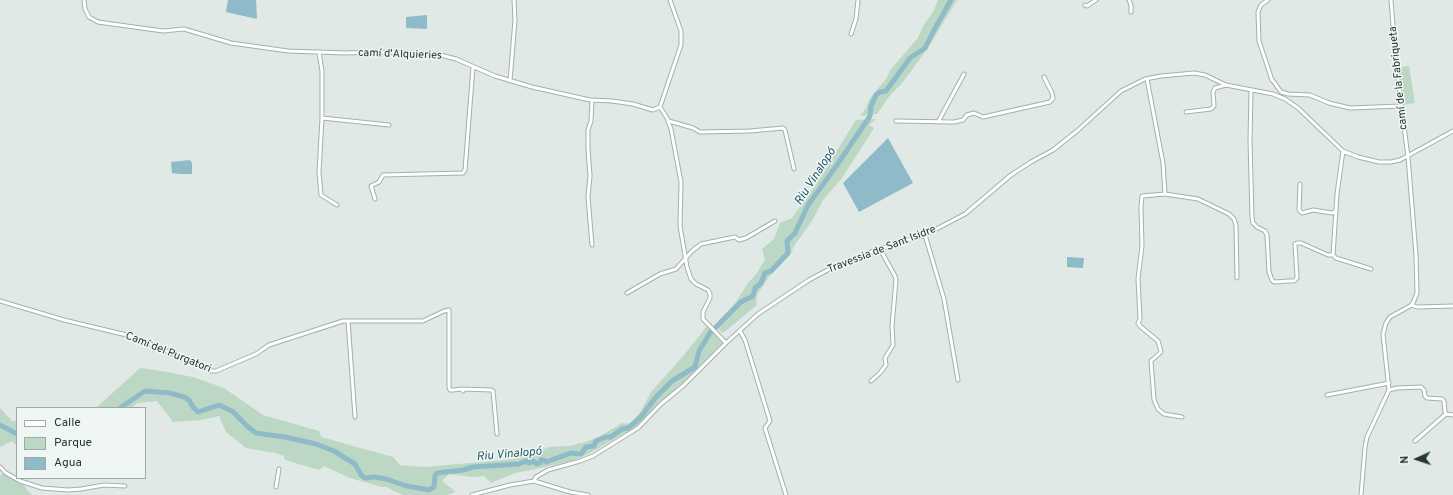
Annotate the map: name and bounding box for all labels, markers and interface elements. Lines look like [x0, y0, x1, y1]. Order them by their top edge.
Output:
street label: camí de la Fabriqueta [1387, 26, 1411, 130]
street label: camí d'Alquieries [358, 47, 442, 63]
water label: Riu Vinalopó [792, 146, 840, 208]
street label: Travessia de Sant Isidre [826, 223, 938, 277]
street label: Camí del Purgatori [123, 330, 213, 376]
legend [16, 407, 146, 479]
text: Calle [54, 415, 81, 431]
text: Parque [54, 435, 92, 451]
north arrow [1397, 439, 1437, 479]
water label: Riu Vinalopó [476, 445, 542, 465]
text: Agua [54, 455, 82, 471]
text: N [1398, 455, 1412, 464]

